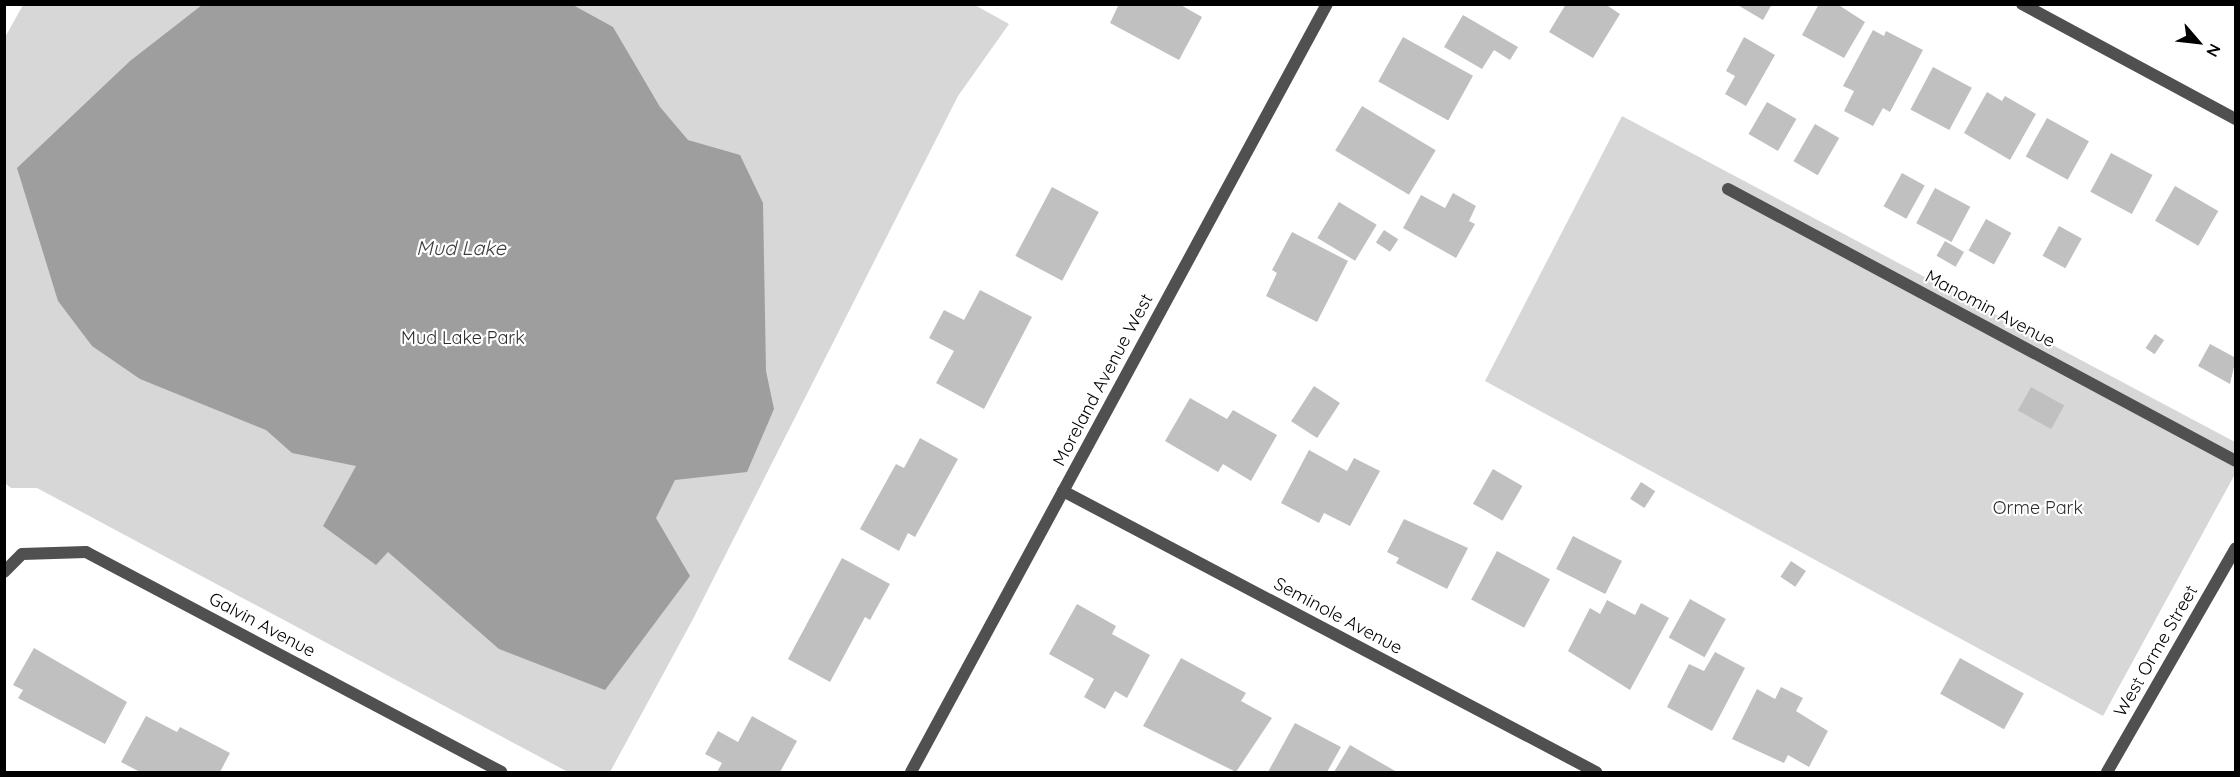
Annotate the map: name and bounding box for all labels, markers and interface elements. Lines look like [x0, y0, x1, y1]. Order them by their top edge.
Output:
north arrow [2168, 12, 2228, 72]
text: N [2202, 41, 2225, 60]
water label: Mud Lake [416, 235, 506, 259]
street label: Manomin Avenue [1921, 266, 2059, 352]
street label: Moreland Avenue West [1048, 290, 1158, 470]
park label: Mud Lake Park [401, 327, 525, 349]
park label: Orme Park [1993, 497, 2083, 519]
street label: Seminole Avenue [1270, 573, 1406, 659]
street label: West Orme Street [2110, 581, 2202, 721]
street label: Galvin Avenue [205, 588, 319, 662]

